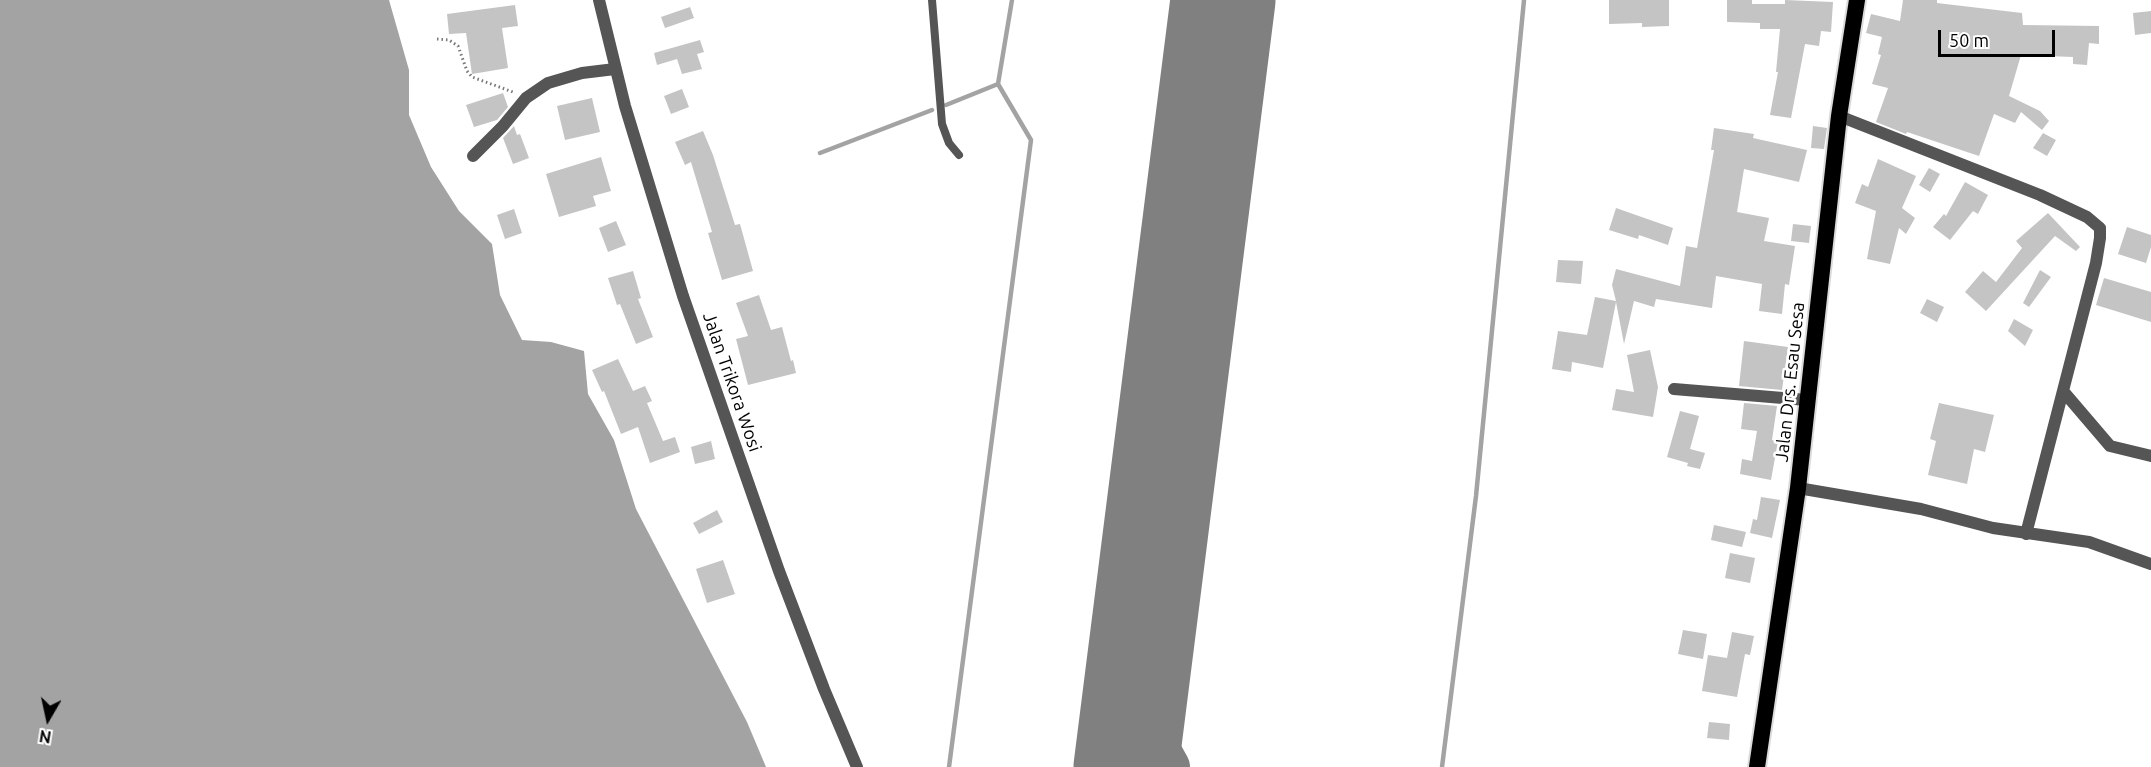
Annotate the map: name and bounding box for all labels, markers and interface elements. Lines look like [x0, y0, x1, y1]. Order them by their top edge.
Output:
scale bar [1941, 18, 2058, 56]
text: 50 m [1949, 30, 1989, 50]
street label: Jalan Drs. Esau Sesa [1771, 301, 1809, 463]
street label: Jalan Trikora Wosi [698, 310, 766, 454]
north arrow [18, 689, 78, 749]
text: N [38, 727, 52, 747]

